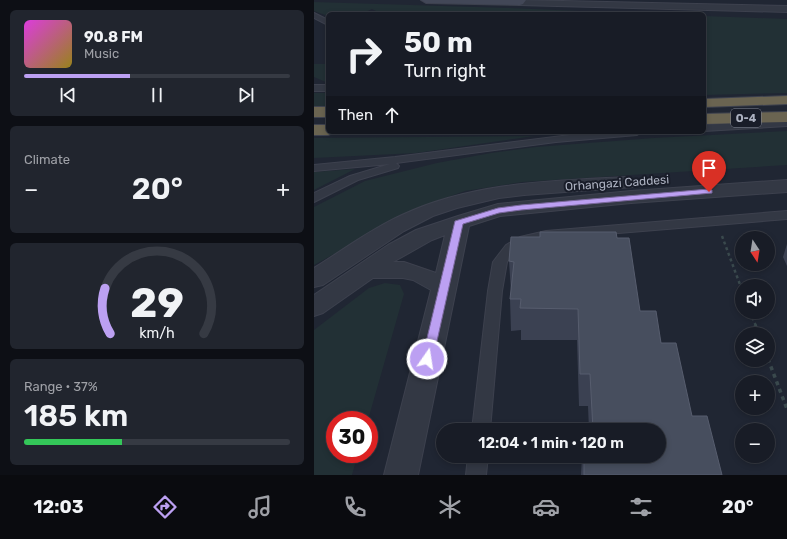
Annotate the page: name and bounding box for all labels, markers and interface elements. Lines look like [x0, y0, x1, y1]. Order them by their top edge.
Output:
text: 50 m [404, 26, 473, 59]
text: 90.8 FM [84, 28, 143, 46]
icon: right [338, 28, 390, 80]
text: Music [84, 46, 119, 61]
text: Turn right [404, 60, 486, 82]
icon: previous [57, 84, 79, 106]
icon: pause [146, 84, 168, 106]
icon: next [235, 84, 257, 106]
icon: ahead [381, 104, 403, 126]
text: Then [338, 106, 373, 124]
road number: O-4 [731, 109, 761, 127]
pin [692, 151, 726, 192]
text: Climate [24, 152, 70, 167]
icon: arrive [698, 157, 720, 179]
text: 20° [132, 171, 183, 207]
street label: Orhangazi Caddesi [564, 172, 670, 194]
text: − [24, 176, 38, 203]
text: + [276, 176, 290, 203]
north arrow [735, 231, 775, 271]
map controls [735, 231, 775, 463]
text: 29 [130, 277, 184, 326]
button: sound [735, 279, 775, 319]
text: km/h [139, 324, 175, 341]
button: layers [735, 327, 775, 367]
position arrow [406, 338, 448, 380]
button: + [735, 375, 775, 415]
text: Range · 37% [24, 379, 98, 394]
text: 185 km [24, 398, 128, 434]
speed limit sign: 30 [326, 411, 378, 463]
button: − [735, 423, 775, 463]
text: 12:04 · 1 min · 120 m [478, 434, 624, 452]
icon: directions [151, 493, 179, 521]
icon: music [246, 493, 274, 521]
icon: phone [341, 493, 369, 521]
icon: climate [436, 493, 464, 521]
icon: car [532, 493, 560, 521]
icon: filters [627, 493, 655, 521]
text: 12:03 [34, 496, 84, 518]
text: 20° [722, 496, 753, 518]

